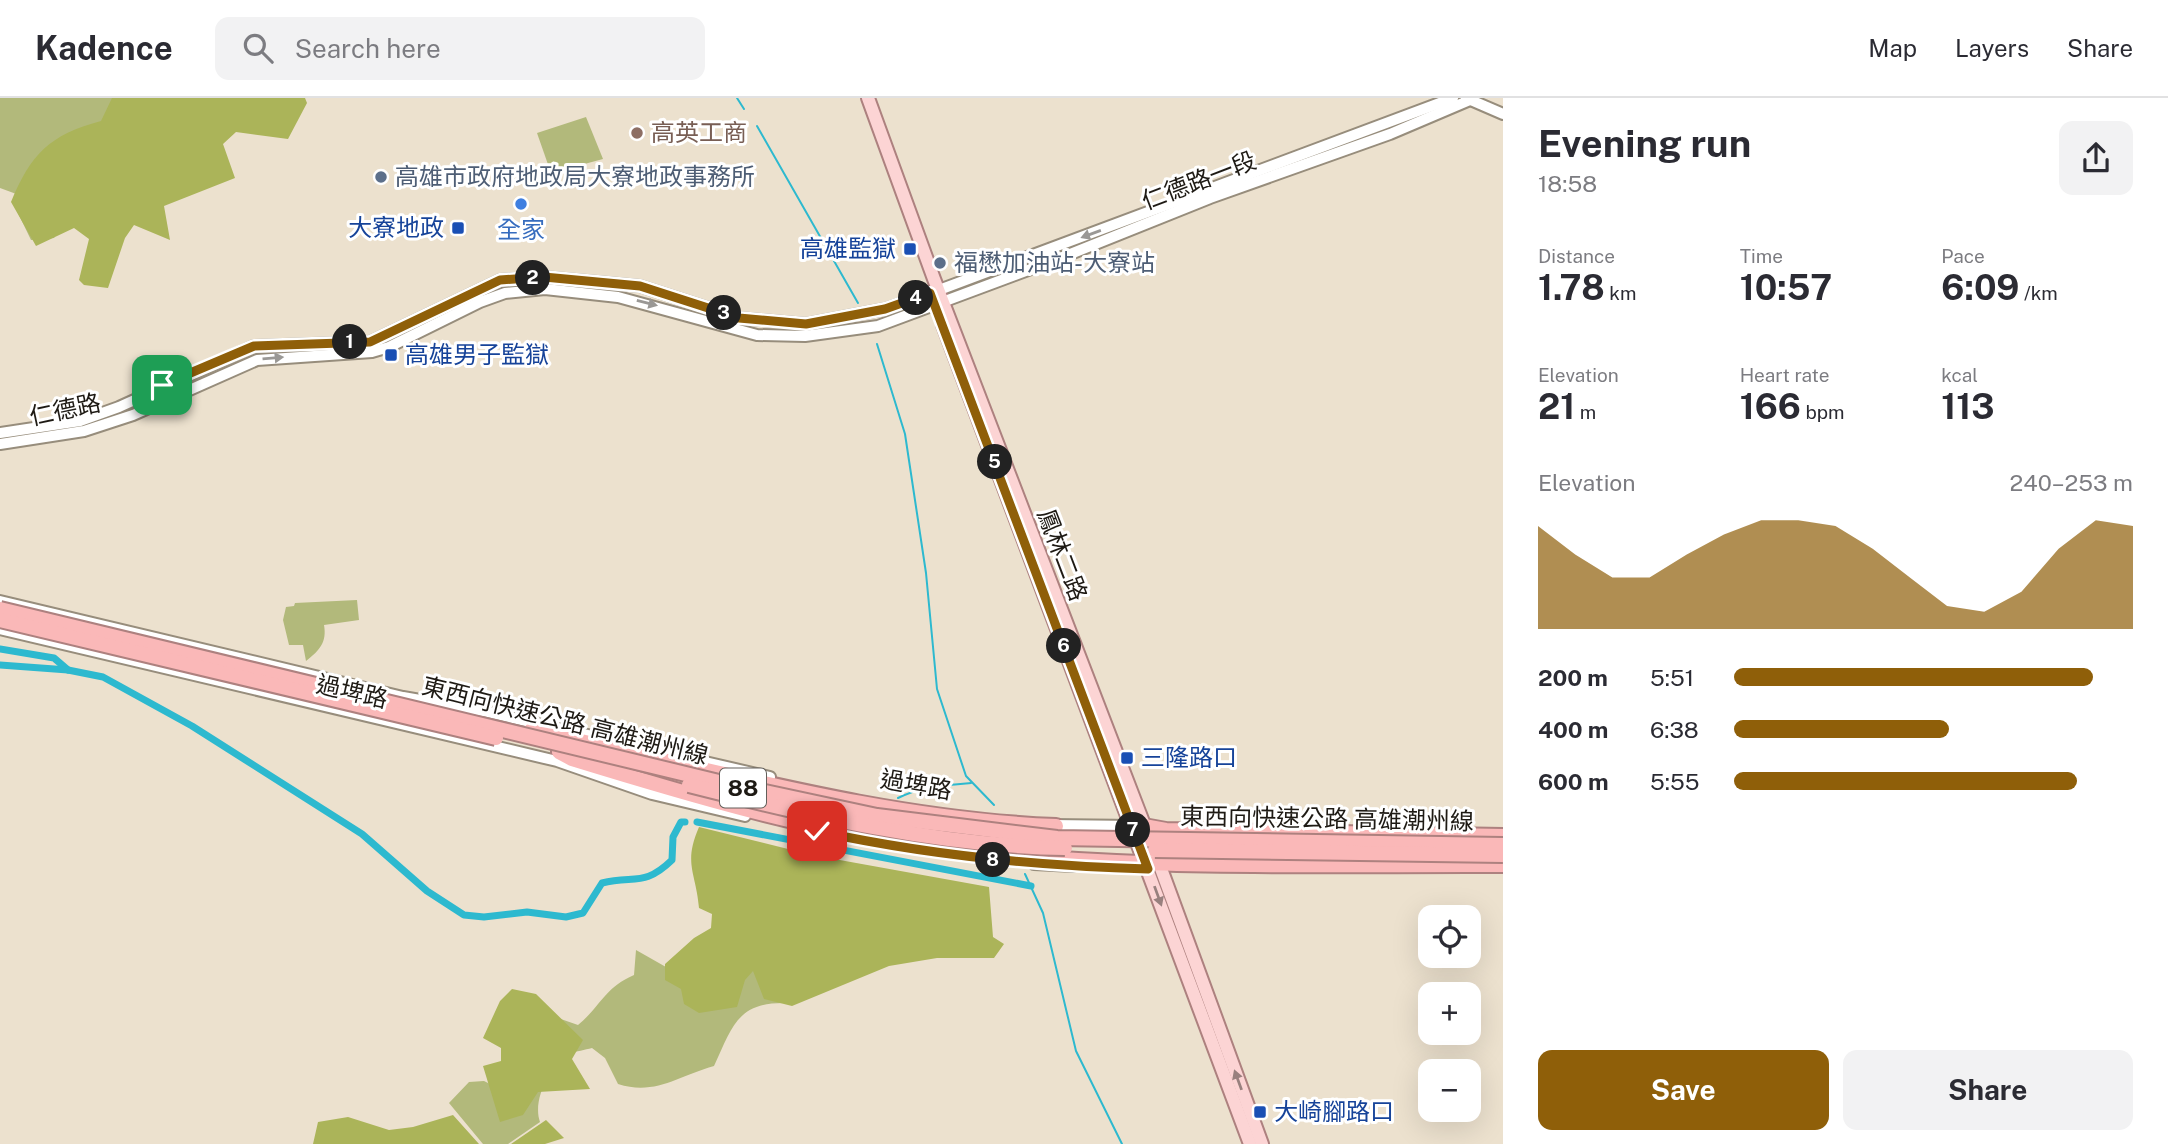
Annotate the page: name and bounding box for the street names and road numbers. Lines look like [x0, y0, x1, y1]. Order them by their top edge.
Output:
street label: 仁德路一段 [1138, 145, 1260, 215]
street label: 仁德路 [27, 388, 103, 430]
street label: 鳳林二路 [1033, 505, 1093, 604]
street label: 過埤路 [314, 669, 390, 713]
street label: 東西向快速公路 高雄潮州線 [419, 671, 711, 769]
street label: 過埤路 [878, 764, 954, 804]
road number: 88 [720, 768, 766, 808]
street label: 東西向快速公路 高雄潮州線 [1180, 801, 1474, 835]

